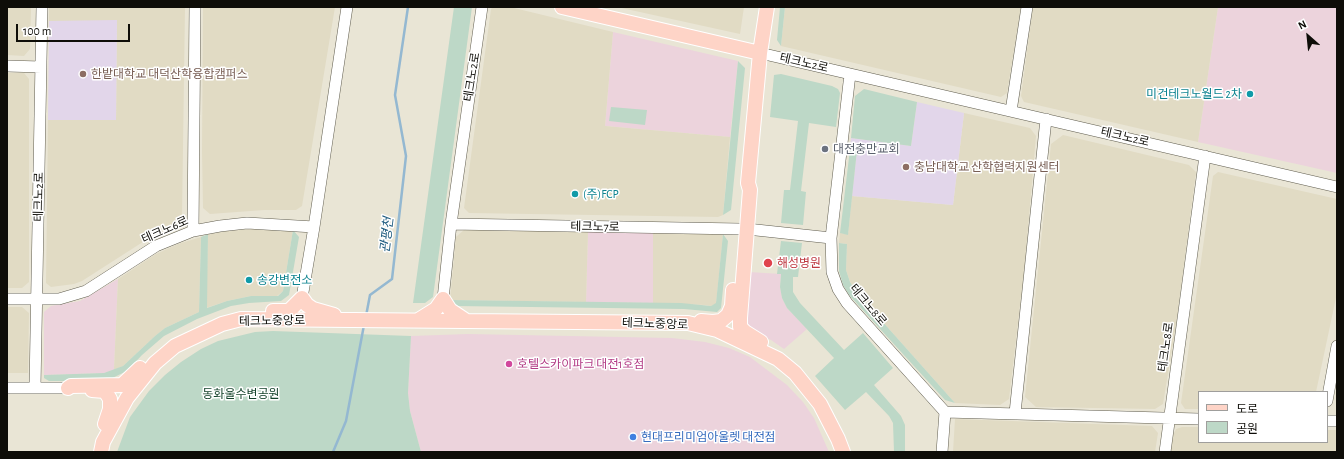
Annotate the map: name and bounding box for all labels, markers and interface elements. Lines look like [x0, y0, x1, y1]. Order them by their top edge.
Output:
scale bar [18, 16, 132, 42]
north arrow [1288, 16, 1328, 56]
text: N [1296, 18, 1308, 32]
text: 100 m [23, 25, 51, 37]
street label: 테크노2로 [778, 50, 830, 76]
street label: 테크노2로 [461, 51, 483, 103]
place label: 한밭대학교 대덕산학융합캠퍼스 [91, 67, 248, 81]
marker: 한밭대학교 대덕산학융합캠퍼스 [78, 69, 88, 79]
place label: 미건테크노월드 2차 [1146, 87, 1242, 101]
marker: 미건테크노월드 2차 [1245, 89, 1255, 99]
street label: 테크노2로 [1099, 124, 1151, 150]
place label: 대전충만교회 [833, 142, 899, 156]
marker: 대전충만교회 [820, 144, 830, 154]
place label: 충남대학교 산학협력지원센터 [914, 160, 1059, 174]
marker: 충남대학교 산학협력지원센터 [901, 162, 911, 172]
street label: 테크노2로 [31, 172, 47, 222]
place label: (주)FCP [583, 187, 619, 201]
marker: (주)FCP [570, 189, 580, 199]
street label: 테크노6로 [139, 213, 191, 247]
water label: 관평천 [377, 216, 397, 254]
street label: 테크노7로 [570, 219, 620, 235]
place label: 해성병원 [777, 256, 821, 270]
marker: 해성병원 [762, 257, 774, 269]
place label: 송강변전소 [257, 273, 312, 287]
marker: 송강변전소 [244, 275, 254, 285]
street label: 테크노8로 [846, 281, 890, 329]
street label: 테크노중앙로 [239, 313, 305, 329]
street label: 테크노중앙로 [622, 316, 688, 332]
street label: 테크노8로 [1155, 321, 1177, 373]
place label: 호텔스카이파크 대전1호점 [517, 357, 645, 371]
marker: 호텔스카이파크 대전1호점 [504, 359, 514, 369]
park label: 동화울수변공원 [202, 387, 280, 401]
legend [1198, 391, 1328, 443]
text: 도로 [1236, 403, 1258, 415]
text: 공원 [1236, 423, 1258, 435]
place label: 현대프리미엄아울렛 대전점 [641, 430, 775, 444]
marker: 현대프리미엄아울렛 대전점 [628, 432, 638, 442]

